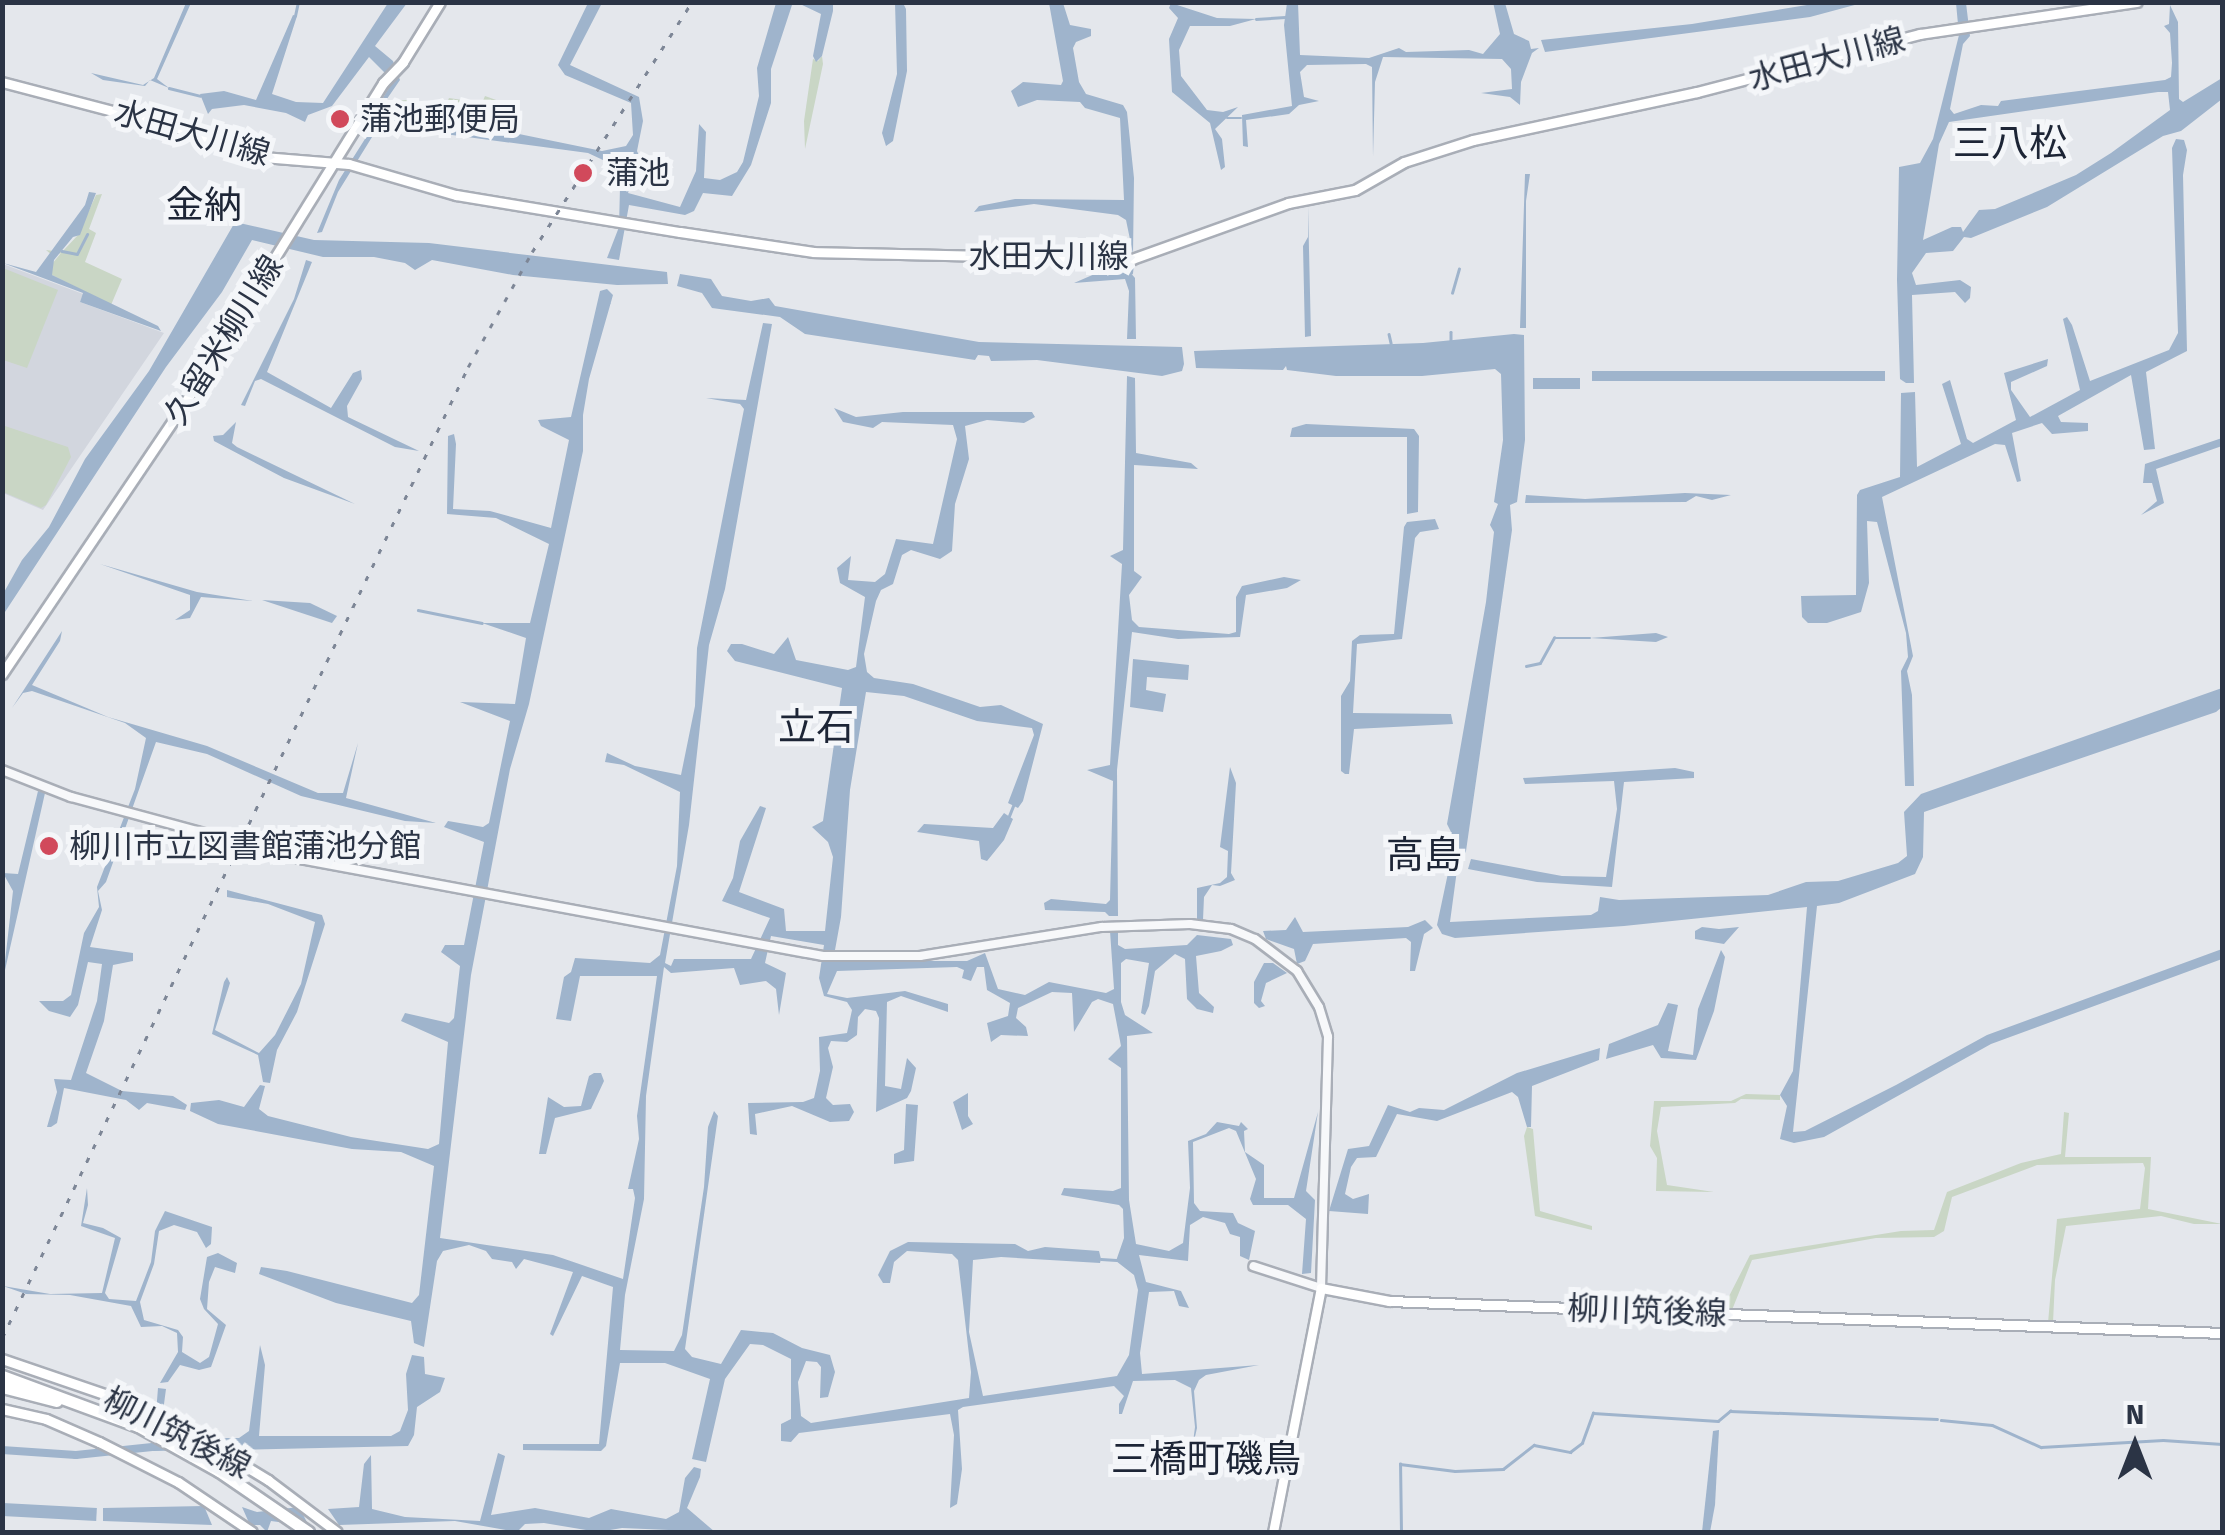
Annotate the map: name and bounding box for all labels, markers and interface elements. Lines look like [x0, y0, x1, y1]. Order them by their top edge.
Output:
street label: 水田大川線 [1745, 20, 1909, 98]
street label: 水田大川線 [110, 92, 274, 174]
place label: 蒲池郵便局 [360, 100, 520, 138]
marker: 蒲池郵便局 [329, 108, 351, 130]
district label: 三八松 [1953, 121, 2067, 167]
place label: 蒲池 [606, 154, 670, 192]
marker: 蒲池 [570, 160, 596, 186]
district label: 金納 [166, 183, 242, 229]
street label: 水田大川線 [969, 237, 1129, 275]
street label: 久留米柳川線 [157, 248, 291, 432]
district label: 立石 [778, 705, 854, 751]
place label: 柳川市立図書館蒲池分館 [69, 827, 421, 865]
district label: 高島 [1386, 833, 1462, 879]
marker: 柳川市立図書館蒲池分館 [38, 835, 60, 857]
street label: 柳川筑後線 [1566, 1289, 1728, 1333]
street label: 柳川筑後線 [97, 1380, 257, 1486]
north arrow [2085, 1395, 2185, 1495]
text: N [2126, 1398, 2144, 1431]
district label: 三橋町磯鳥 [1111, 1437, 1301, 1483]

